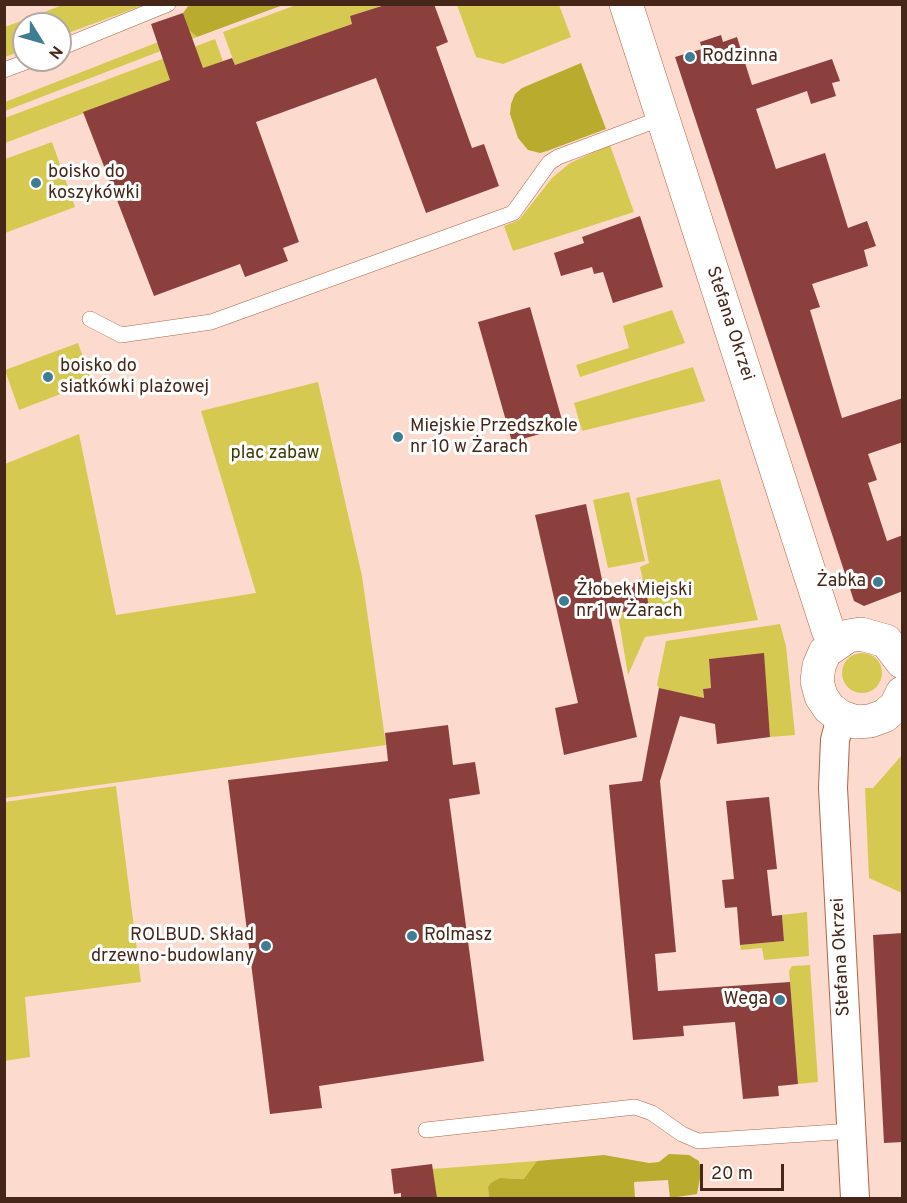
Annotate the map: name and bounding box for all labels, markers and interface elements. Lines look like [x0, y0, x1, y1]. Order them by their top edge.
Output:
north arrow [12, 12, 72, 72]
text: N [43, 41, 66, 62]
place label: Rodzinna [702, 46, 778, 68]
marker: Rodzinna [683, 50, 697, 64]
place label: boisko do koszykówki [48, 162, 140, 204]
marker: boisko do koszykówki [29, 176, 43, 190]
street label: Stefana Okrzei [700, 264, 758, 384]
place label: boisko do siatkówki plażowej [60, 356, 209, 398]
marker: boisko do siatkówki plażowej [41, 370, 55, 384]
place label: Miejskie Przedszkole nr 10 w Żarach [410, 416, 578, 458]
marker: Miejskie Przedszkole nr 10 w Żarach [391, 430, 405, 444]
park label: plac zabaw [231, 443, 319, 465]
place label: Żabka [816, 571, 866, 593]
marker: Żabka [871, 575, 885, 589]
place label: Żłobek Miejski nr 1 w Żarach [576, 580, 692, 622]
marker: Żłobek Miejski nr 1 w Żarach [557, 594, 571, 608]
street label: Stefana Okrzei [828, 897, 856, 1017]
place label: ROLBUD. Skład drzewno-budowlany [91, 925, 254, 968]
place label: Rolmasz [424, 925, 492, 947]
marker: Rolmasz [405, 929, 419, 943]
marker: ROLBUD. Skład drzewno-budowlany [259, 939, 273, 953]
place label: Wega [724, 989, 768, 1011]
marker: Wega [773, 993, 787, 1007]
scale bar [703, 1152, 787, 1190]
text: 20 m [711, 1163, 753, 1186]

